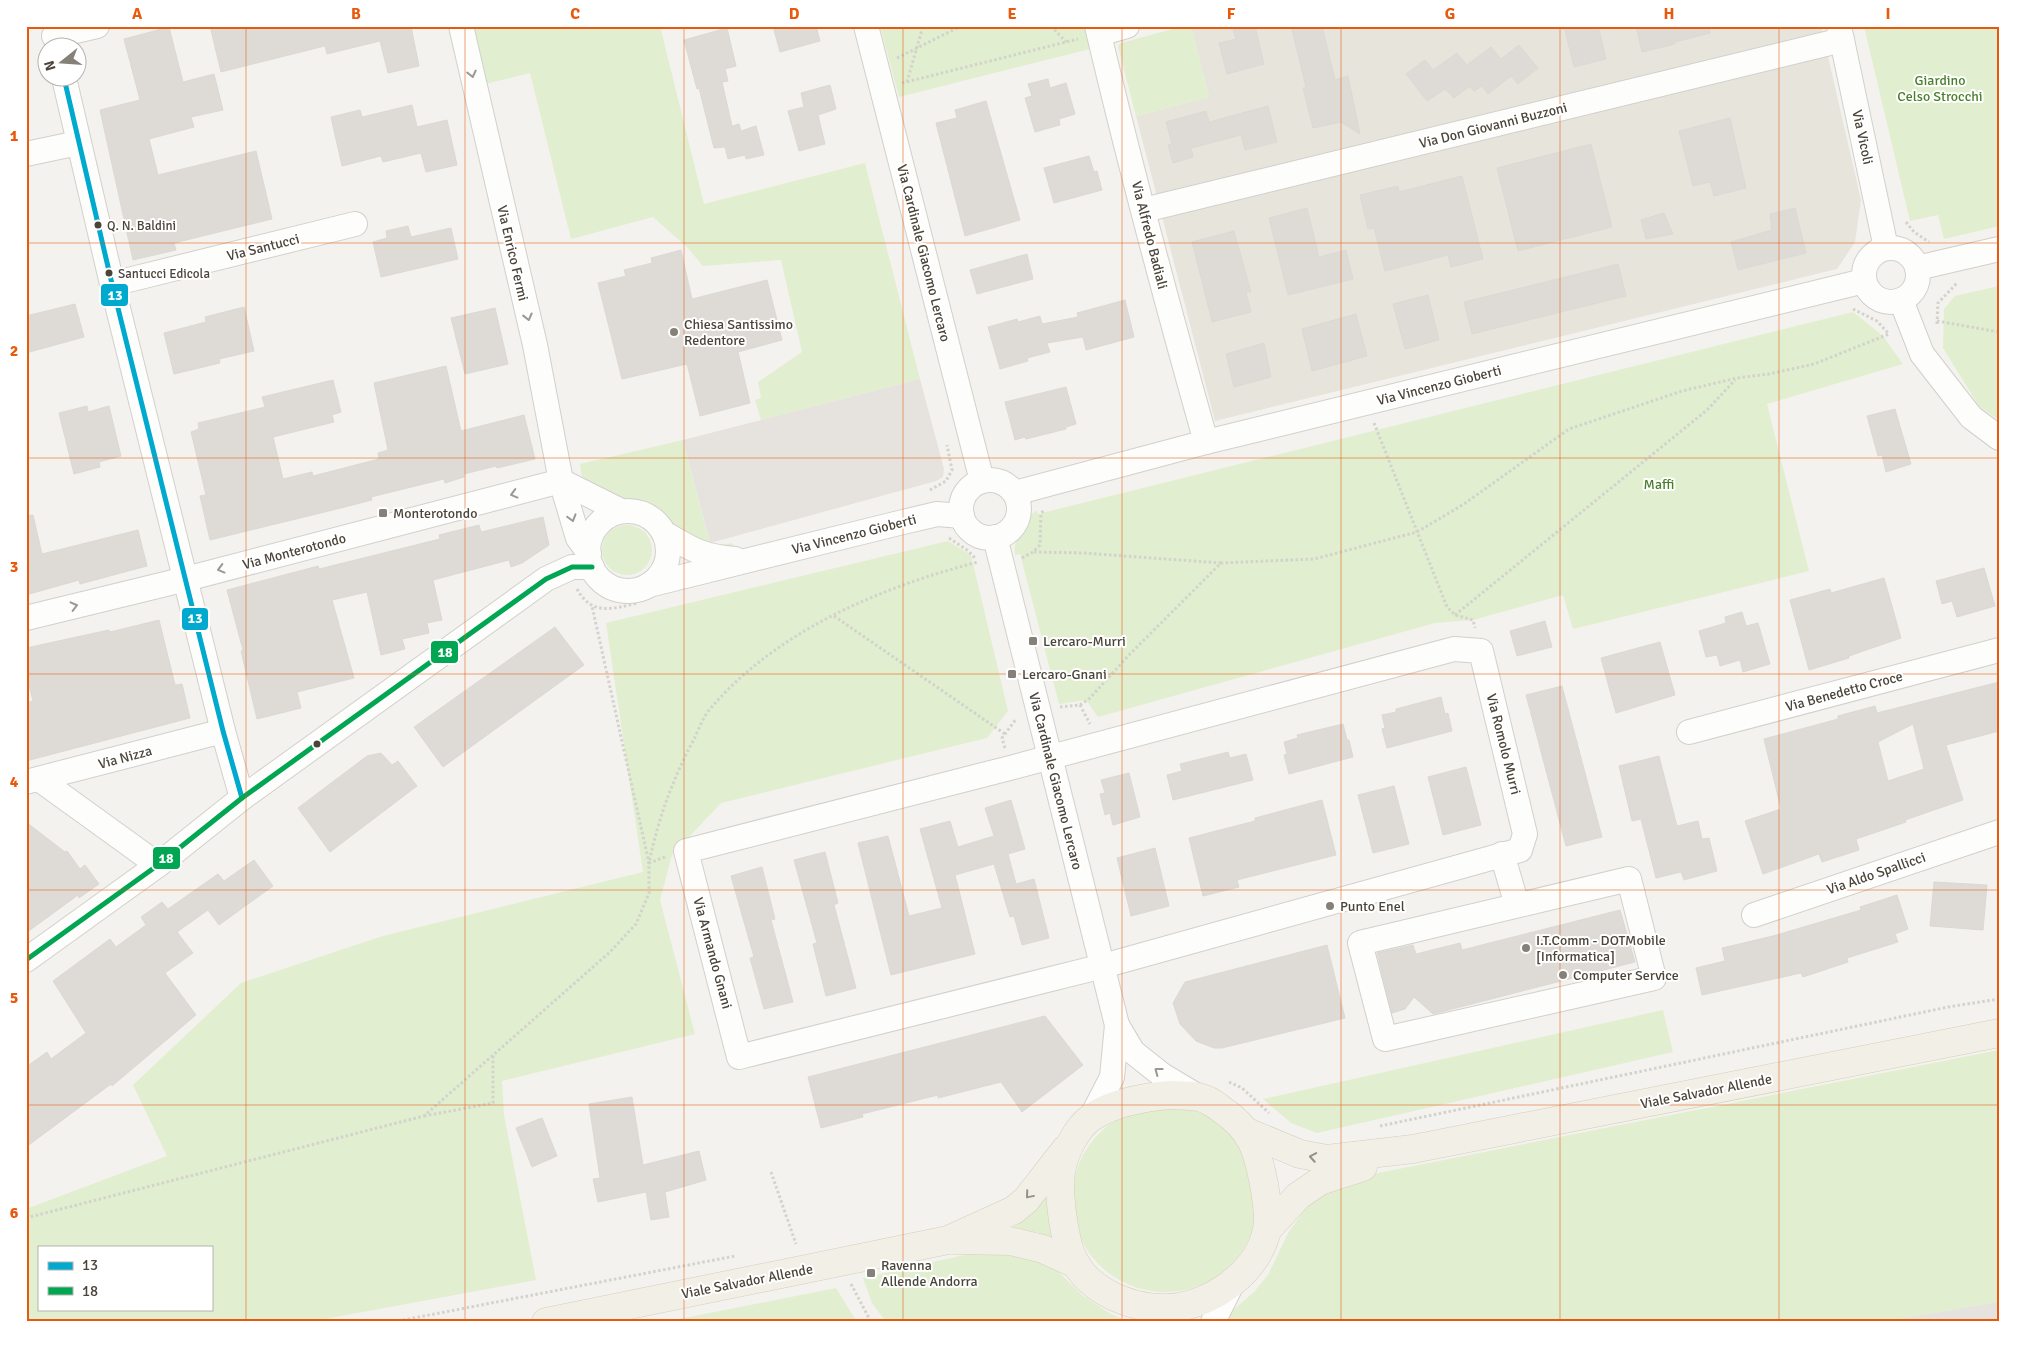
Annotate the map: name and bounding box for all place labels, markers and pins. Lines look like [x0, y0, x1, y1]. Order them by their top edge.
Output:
place label: Q. N. Baldini [107, 218, 176, 234]
marker: Q. N. Baldini [93, 220, 103, 230]
place label: Santucci Edicola [118, 266, 210, 282]
marker: Santucci Edicola [104, 268, 114, 278]
place label: Chiesa Santissimo Redentore [684, 316, 793, 349]
marker: Chiesa Santissimo Redentore [668, 326, 680, 338]
place label: Monterotondo [393, 505, 477, 522]
marker: Monterotondo [377, 507, 389, 519]
place label: Lercaro-Murri [1043, 633, 1126, 650]
marker: Lercaro-Murri [1027, 635, 1039, 647]
place label: Lercaro-Gnani [1022, 666, 1107, 683]
marker: Lercaro-Gnani [1006, 668, 1018, 680]
unlabelled marker [312, 739, 322, 749]
place label: Punto Enel [1340, 898, 1405, 915]
marker: Punto Enel [1324, 900, 1336, 912]
place label: I.T.Comm - DOTMobile [Informatica] [1536, 932, 1666, 965]
marker: I.T.Comm - DOTMobile [Informatica] [1520, 942, 1532, 954]
place label: Computer Service [1573, 967, 1679, 984]
marker: Computer Service [1557, 969, 1569, 981]
place label: Ravenna Allende Andorra [881, 1257, 978, 1290]
marker: Ravenna Allende Andorra [865, 1267, 877, 1279]

